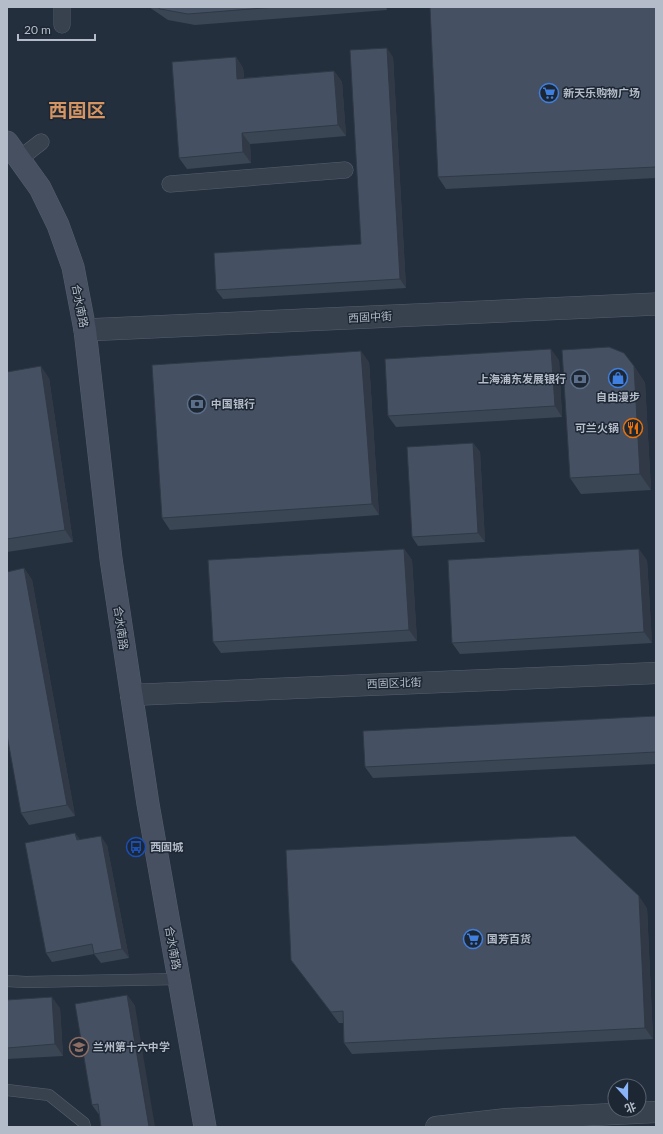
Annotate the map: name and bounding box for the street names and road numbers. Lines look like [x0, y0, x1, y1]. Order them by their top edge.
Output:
street label: 合水南路 [70, 283, 91, 329]
street label: 西固中街 [348, 309, 392, 324]
street label: 合水南路 [112, 605, 131, 651]
street label: 西固区北街 [366, 675, 422, 690]
street label: 合水南路 [163, 925, 184, 971]

